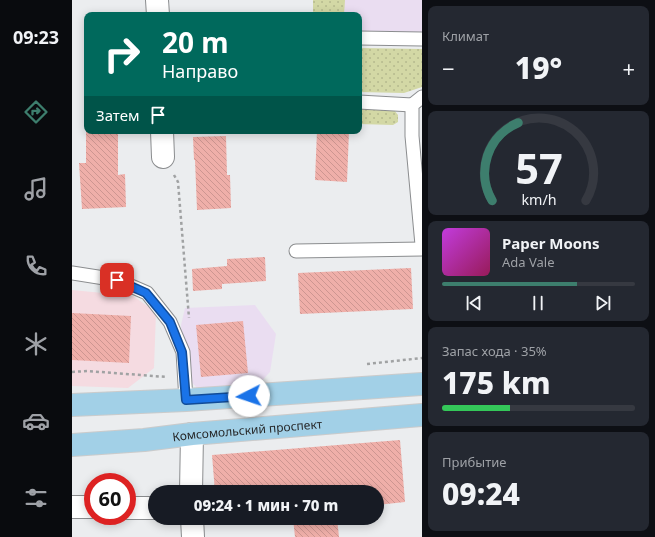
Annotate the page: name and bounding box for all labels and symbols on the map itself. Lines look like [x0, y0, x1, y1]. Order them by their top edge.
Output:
pin [100, 263, 134, 297]
position arrow [228, 375, 270, 417]
street label: Комсомольский проспект [171, 415, 323, 445]
speed limit sign: 60 [84, 473, 136, 525]

